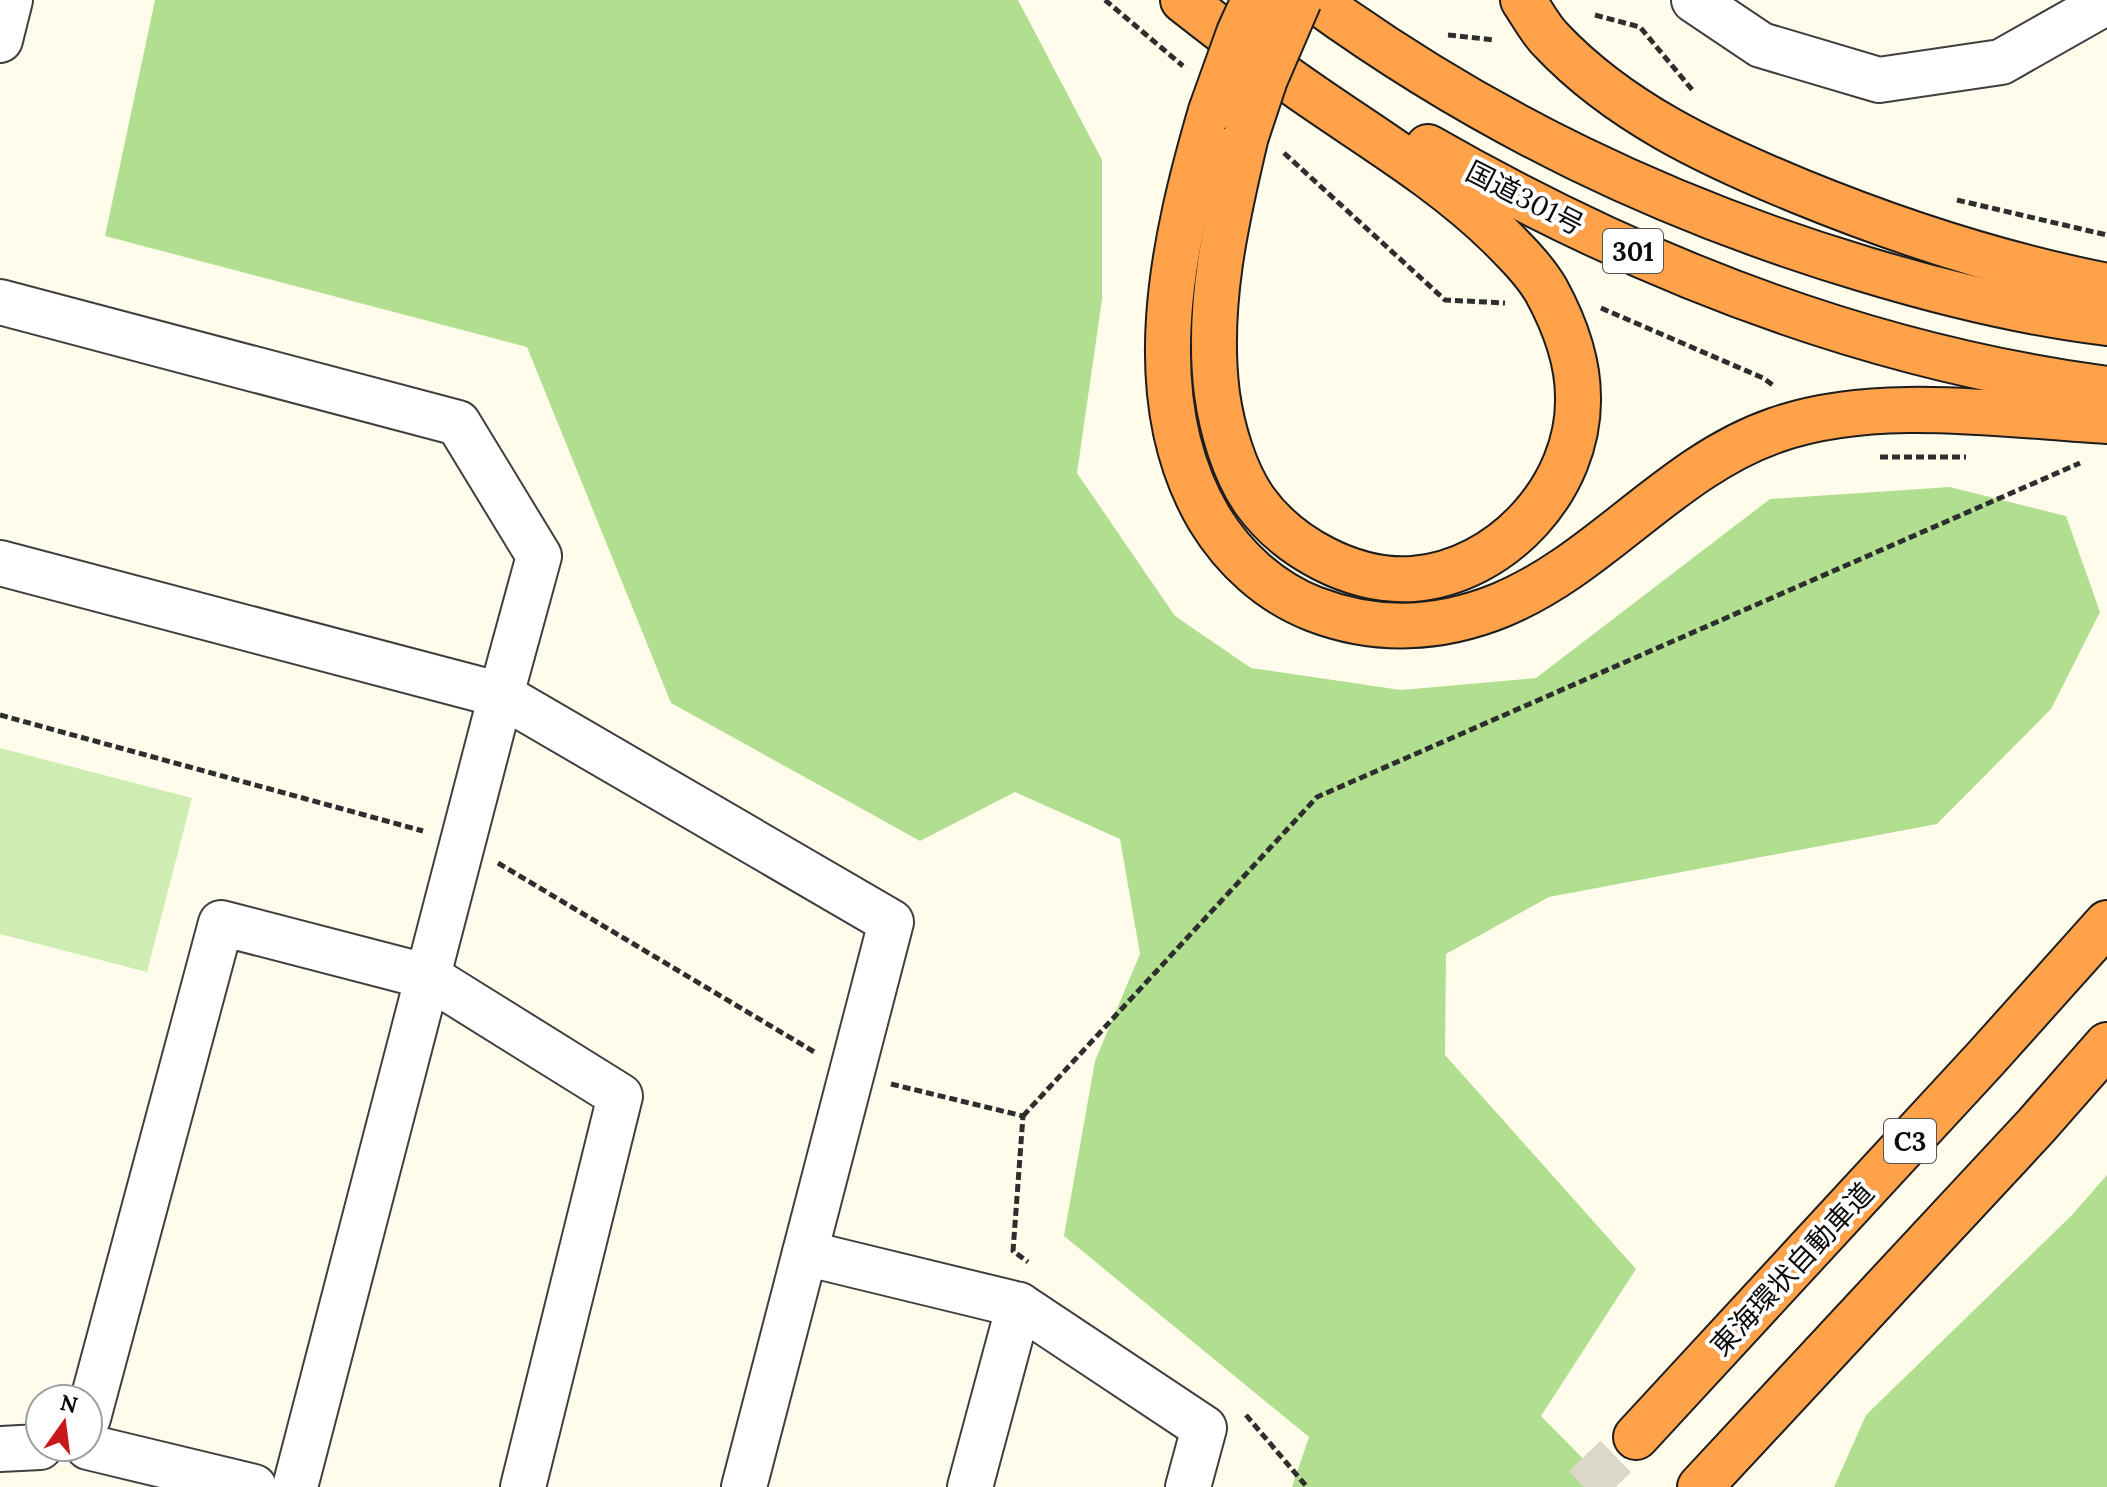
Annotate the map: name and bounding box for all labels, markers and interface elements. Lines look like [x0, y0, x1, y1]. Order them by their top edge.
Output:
street label: 国道301号 [1460, 153, 1590, 243]
road number: 301 [1603, 229, 1663, 273]
road number: C3 [1884, 1119, 1936, 1163]
street label: 東海環状自動車道 [1702, 1175, 1882, 1363]
north arrow [24, 1383, 104, 1463]
text: N [57, 1388, 80, 1419]

